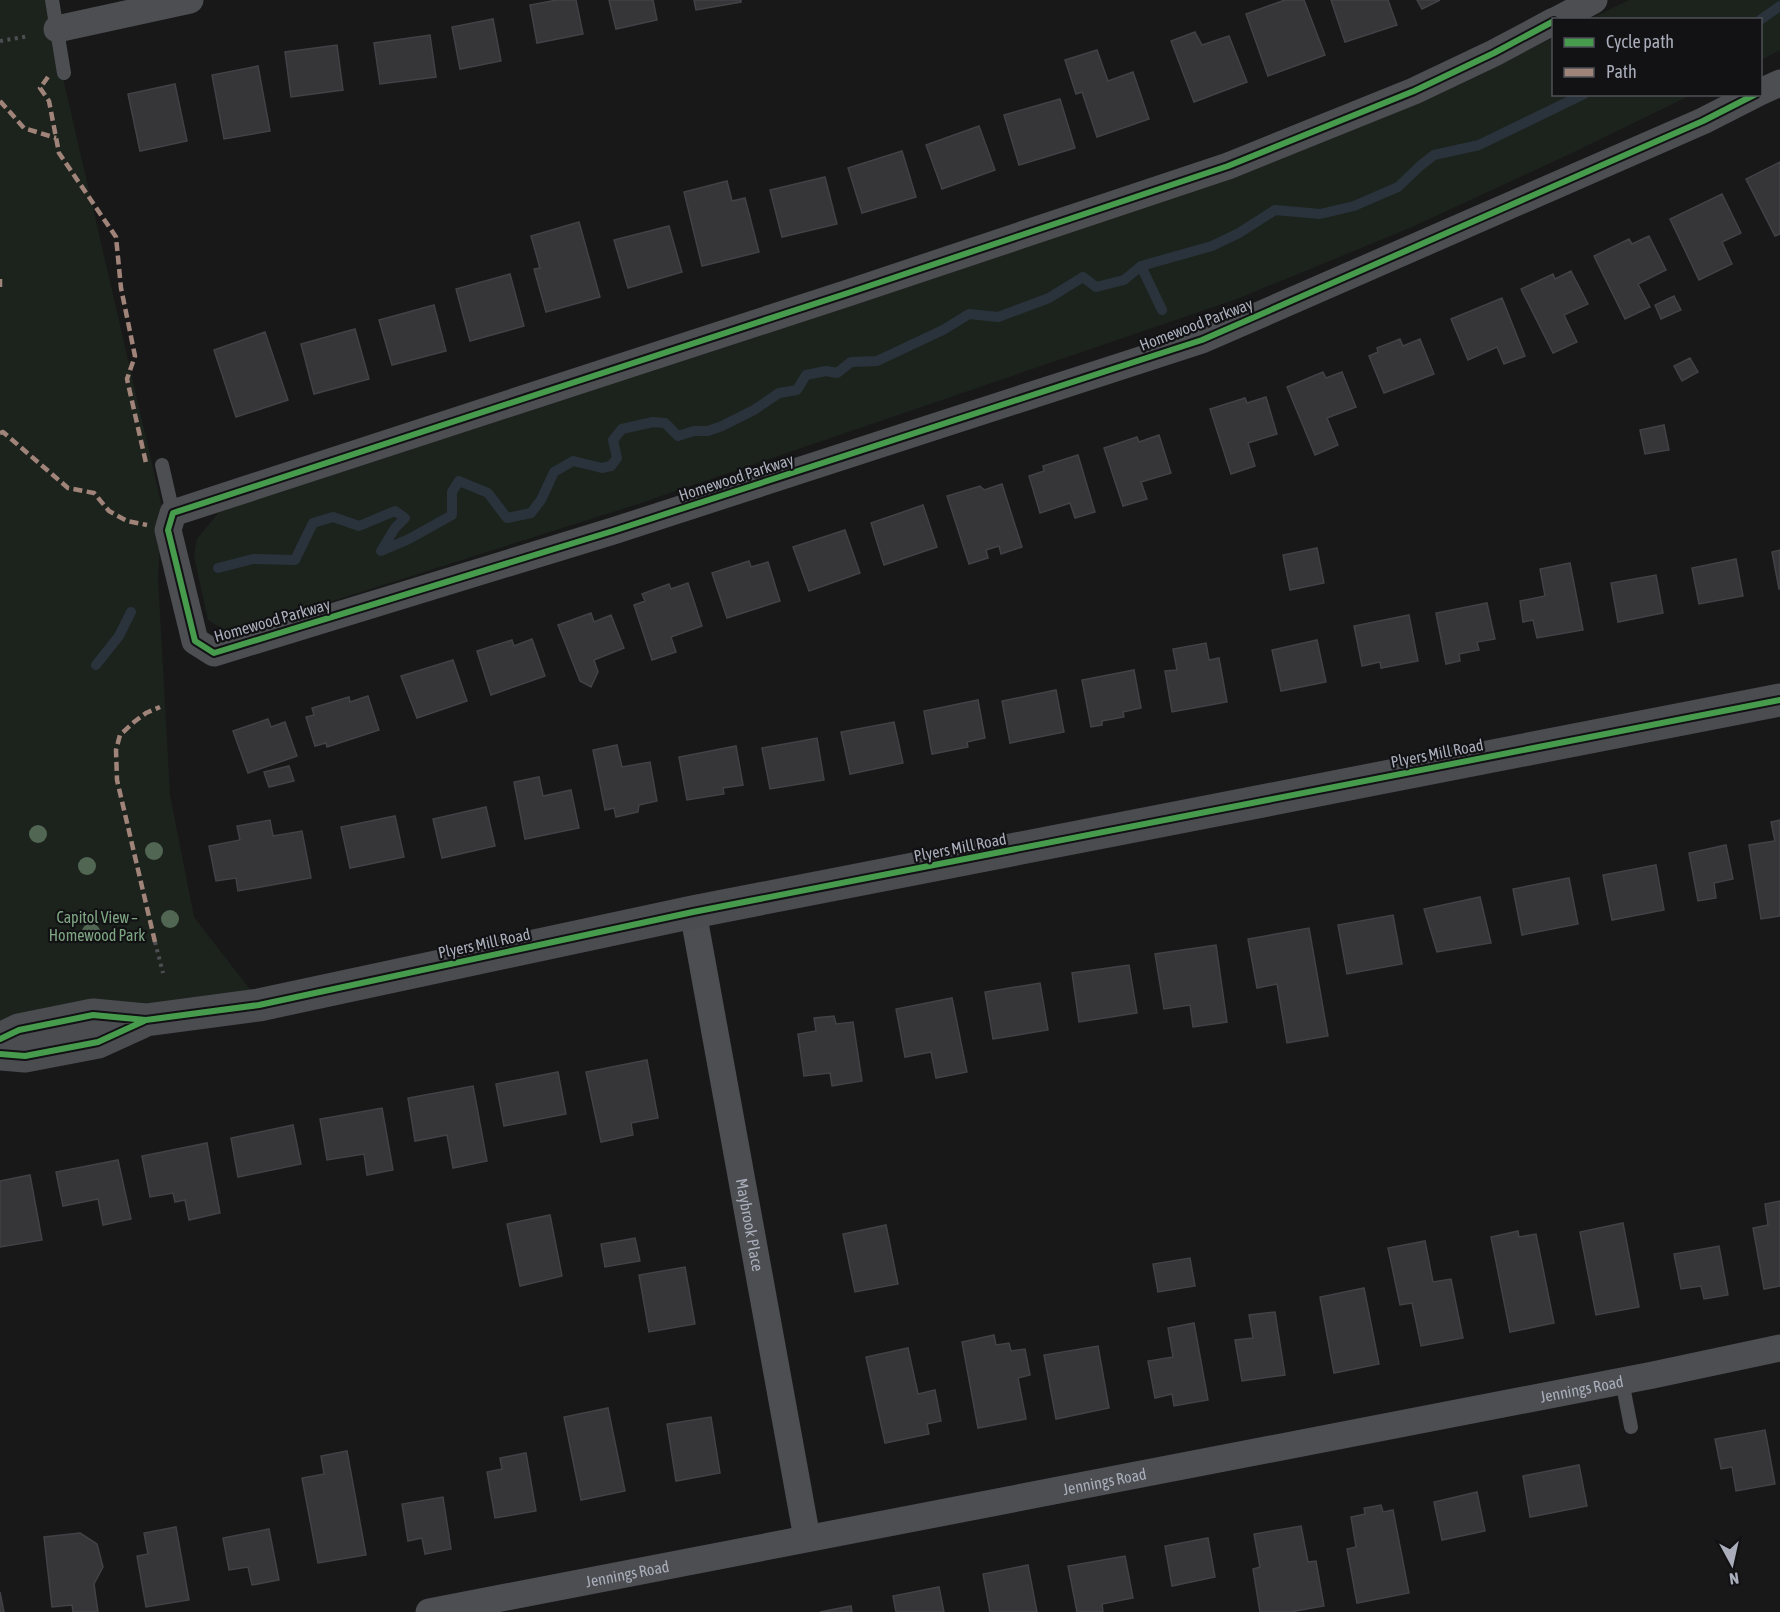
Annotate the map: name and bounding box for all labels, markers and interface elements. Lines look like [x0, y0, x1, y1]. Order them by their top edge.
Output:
legend [1552, 18, 1762, 96]
text: Cycle path [1606, 31, 1674, 52]
text: Path [1606, 61, 1637, 82]
street label: Homewood Parkway [1137, 294, 1256, 355]
street label: Homewood Parkway [676, 450, 796, 505]
street label: Homewood Parkway [212, 595, 333, 646]
street label: Plyers Mill Road [1389, 735, 1485, 772]
street label: Plyers Mill Road [912, 829, 1008, 866]
park label: Capitol View – Homewood Park [49, 908, 145, 944]
street label: Plyers Mill Road [436, 924, 532, 963]
street label: Maybrook Place [733, 1177, 767, 1273]
street label: Jennings Road [1538, 1372, 1625, 1406]
street label: Jennings Road [1061, 1464, 1148, 1498]
north arrow [1702, 1534, 1762, 1594]
street label: Jennings Road [584, 1557, 671, 1590]
text: N [1728, 1569, 1740, 1588]

